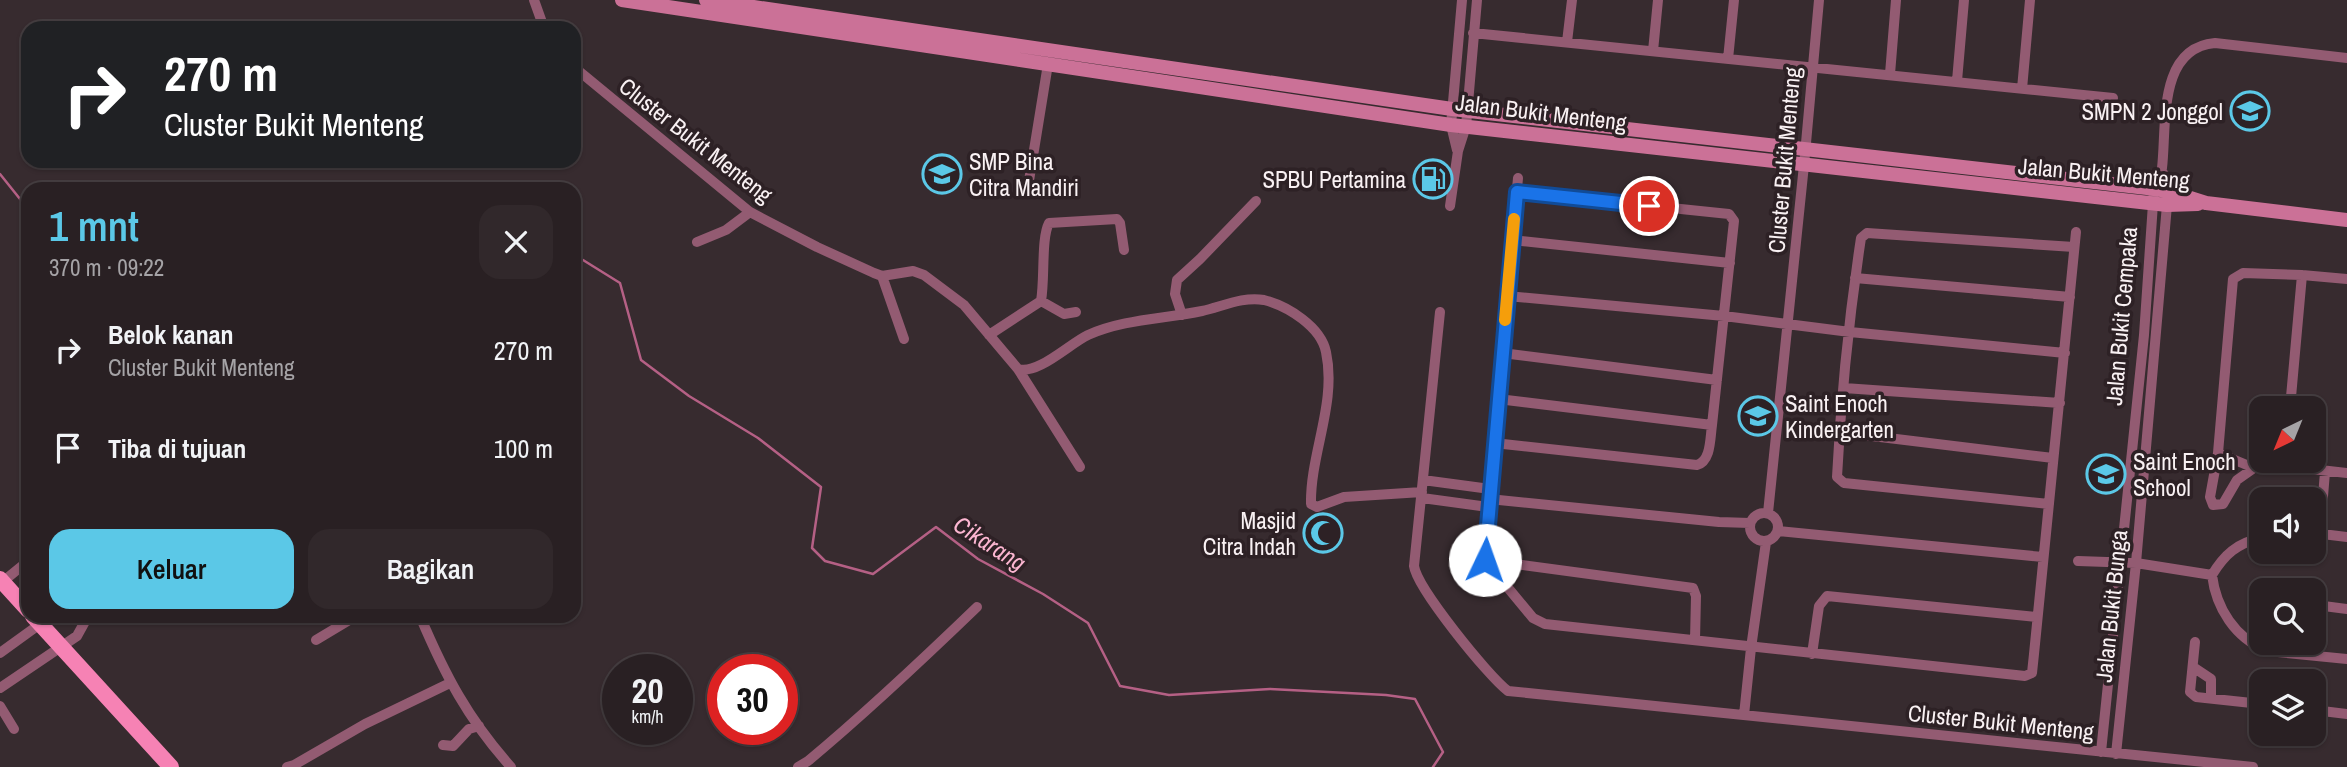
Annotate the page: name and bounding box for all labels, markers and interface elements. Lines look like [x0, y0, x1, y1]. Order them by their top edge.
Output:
text: 270 m [164, 40, 278, 106]
icon: right [49, 49, 140, 140]
street label: Cluster Bukit Menteng [1760, 65, 1808, 254]
street label: Cluster Bukit Menteng [613, 70, 779, 210]
street label: Jalan Bukit Menteng [1454, 86, 1629, 138]
school or university icon: SMPN 2 Jonggol [2229, 90, 2271, 132]
place label: SMPN 2 Jonggol [2081, 96, 2223, 127]
text: Cluster Bukit Menteng [164, 103, 424, 146]
place label: SMP Bina Citra Mandiri [969, 146, 1079, 203]
street label: Jalan Bukit Menteng [2017, 150, 2192, 196]
school or university icon: SMP Bina Citra Mandiri [921, 153, 963, 195]
fuel station icon: SPBU Pertamina [1412, 158, 1454, 200]
place label: SPBU Pertamina [1262, 164, 1406, 195]
pin [1619, 176, 1679, 236]
icon: arrive [1630, 187, 1668, 225]
text: 1 mnt [49, 198, 139, 254]
button: close [479, 205, 553, 279]
street label: Jalan Bukit Cempaka [2098, 225, 2144, 407]
text: 370 m · 09:22 [49, 252, 164, 283]
text: Belok kanan [108, 317, 234, 352]
icon: right [49, 331, 87, 369]
text: 270 m [494, 333, 553, 368]
text: Cluster Bukit Menteng [108, 352, 295, 383]
place label: Saint Enoch Kindergarten [1785, 388, 1894, 445]
school or university icon: Saint Enoch Kindergarten [1737, 395, 1779, 437]
north arrow [2249, 396, 2326, 472]
map controls [2249, 396, 2326, 746]
icon: arrive [49, 429, 87, 467]
text: Tiba di tujuan [108, 431, 246, 466]
text: 100 m [494, 431, 553, 466]
place label: Saint Enoch School [2133, 446, 2236, 503]
school or university icon: Saint Enoch School [2085, 453, 2127, 495]
button: sound [2249, 487, 2326, 564]
place label: Masjid Citra Indah [1203, 505, 1296, 562]
water label: Cikarang [948, 508, 1032, 578]
mosque icon: Masjid Citra Indah [1302, 512, 1344, 554]
position arrow [1448, 523, 1522, 597]
street label: Jalan Bukit Bunga [2088, 528, 2134, 684]
button: Keluar [49, 529, 294, 609]
button: Bagikan [308, 529, 553, 609]
button: search [2249, 578, 2326, 655]
speed limit sign: 30 [707, 654, 798, 745]
text: 20 [632, 667, 663, 714]
button: layers [2249, 669, 2326, 746]
street label: Cluster Bukit Menteng [1907, 697, 2096, 747]
text: km/h [632, 704, 664, 729]

